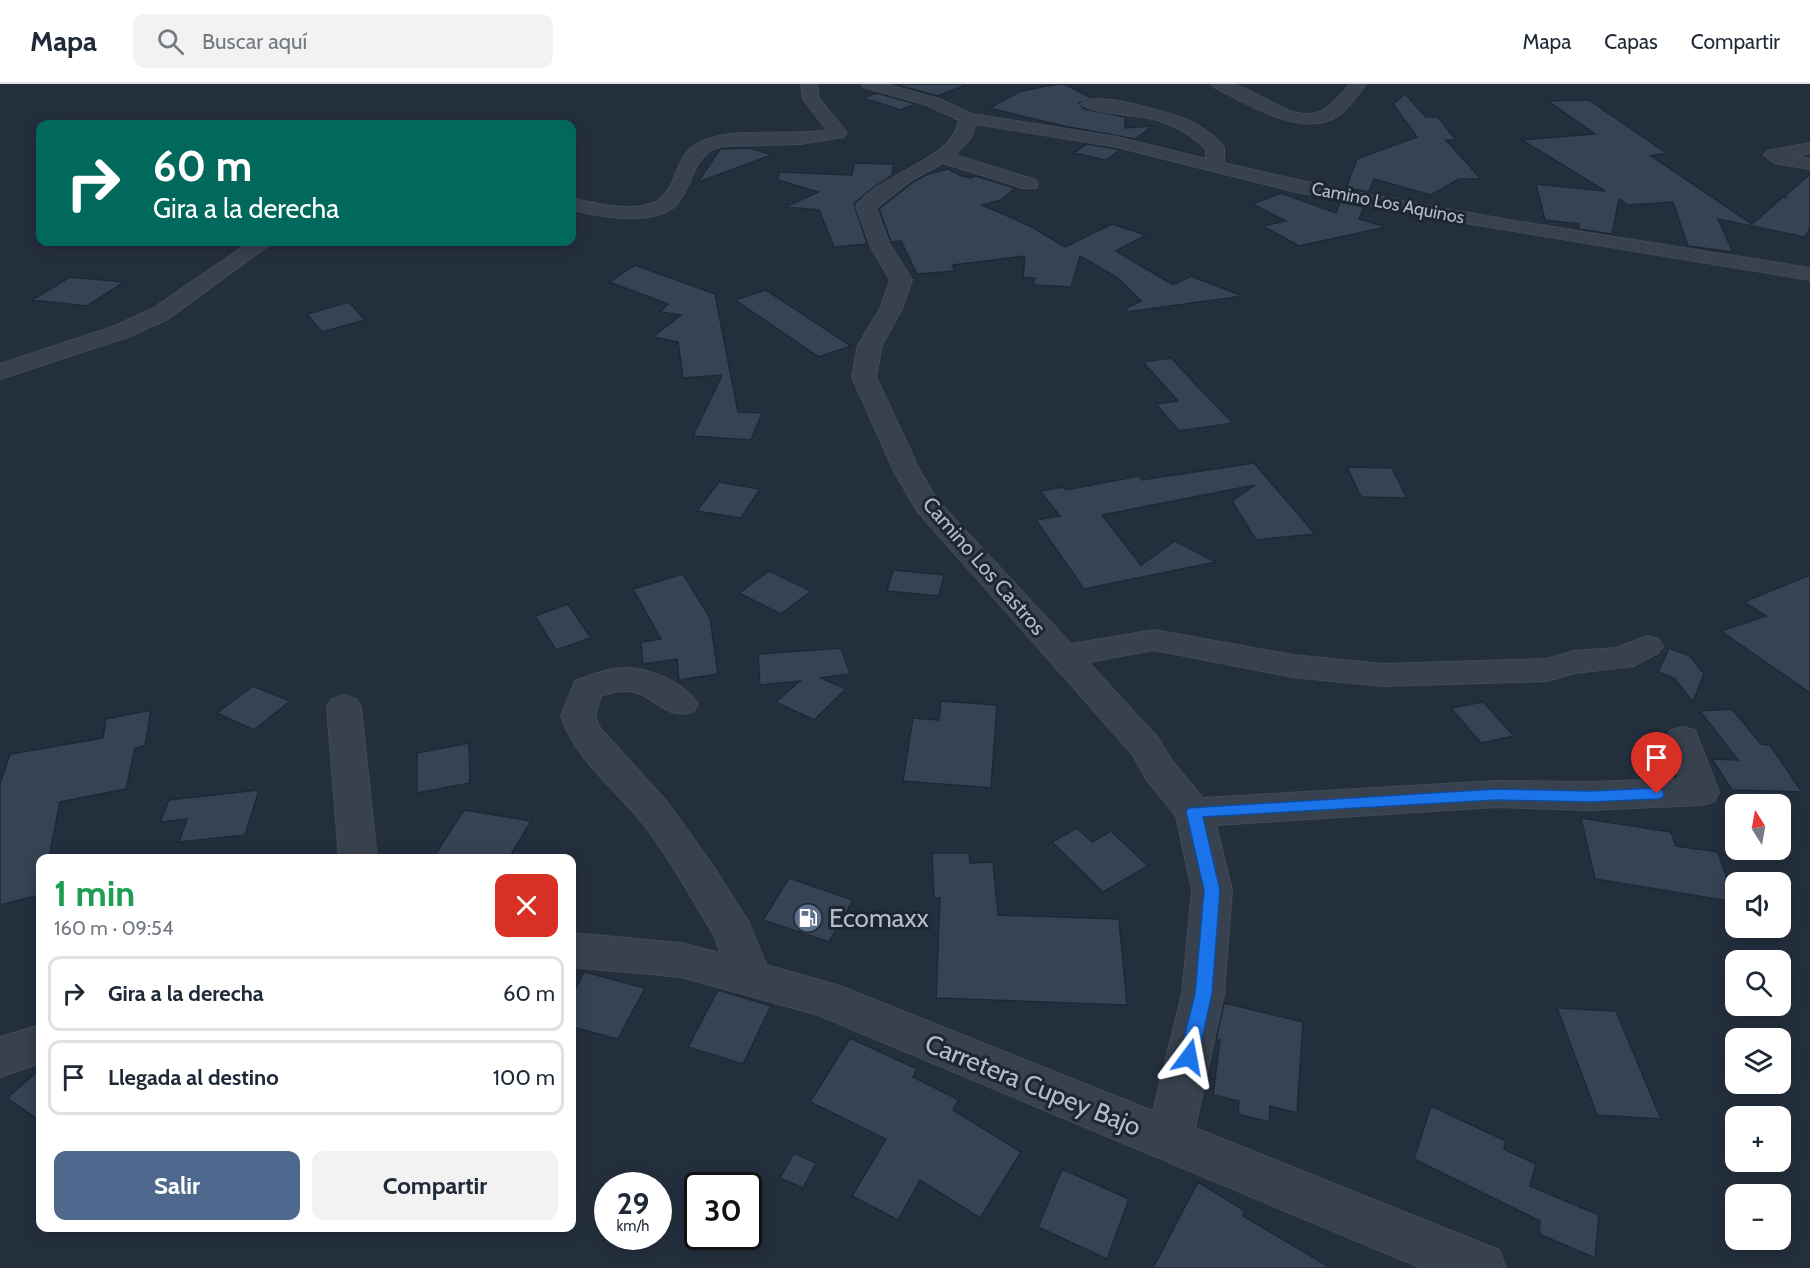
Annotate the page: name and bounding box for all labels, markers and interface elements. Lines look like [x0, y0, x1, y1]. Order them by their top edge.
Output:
search box [133, 14, 553, 68]
text: Mapa [30, 24, 97, 58]
icon: search [154, 25, 187, 58]
text: Buscar aquí [202, 28, 307, 55]
text: Mapa [1523, 29, 1571, 54]
text: Capas [1604, 29, 1658, 54]
text: Compartir [1691, 29, 1780, 54]
text: 60 m [153, 140, 252, 192]
icon: right [54, 144, 132, 222]
street label: Camino Los Aquinos [1310, 177, 1466, 229]
text: Gira a la derecha [153, 192, 339, 225]
street label: Camino Los Castros [918, 492, 1051, 640]
pin [1631, 732, 1682, 794]
icon: arrive [1640, 741, 1673, 774]
north arrow [1725, 794, 1791, 860]
map controls [1725, 794, 1791, 1250]
text: 1 min [54, 871, 135, 915]
button: sound [1725, 872, 1791, 938]
button: close [495, 874, 558, 937]
fuel station icon: Ecomaxx [792, 902, 824, 934]
place label: Ecomaxx [829, 902, 930, 934]
text: 160 m · 09:54 [54, 916, 174, 940]
button: search [1725, 950, 1791, 1016]
icon: right [57, 977, 90, 1010]
text: Gira a la derecha [108, 980, 264, 1007]
text: 60 m [503, 980, 555, 1007]
position arrow [1157, 1025, 1221, 1089]
street label: Carretera Cupey Bajo [920, 1027, 1146, 1143]
button: layers [1725, 1028, 1791, 1094]
icon: arrive [57, 1061, 90, 1094]
text: Llegada al destino [108, 1064, 279, 1091]
text: 100 m [493, 1064, 555, 1091]
button: + [1725, 1106, 1791, 1172]
button: Salir [54, 1151, 300, 1220]
button: Compartir [312, 1151, 558, 1220]
speed limit sign: 30 [684, 1172, 762, 1250]
button: − [1725, 1184, 1791, 1250]
text: 29 [617, 1185, 649, 1222]
text: km/h [617, 1217, 649, 1235]

